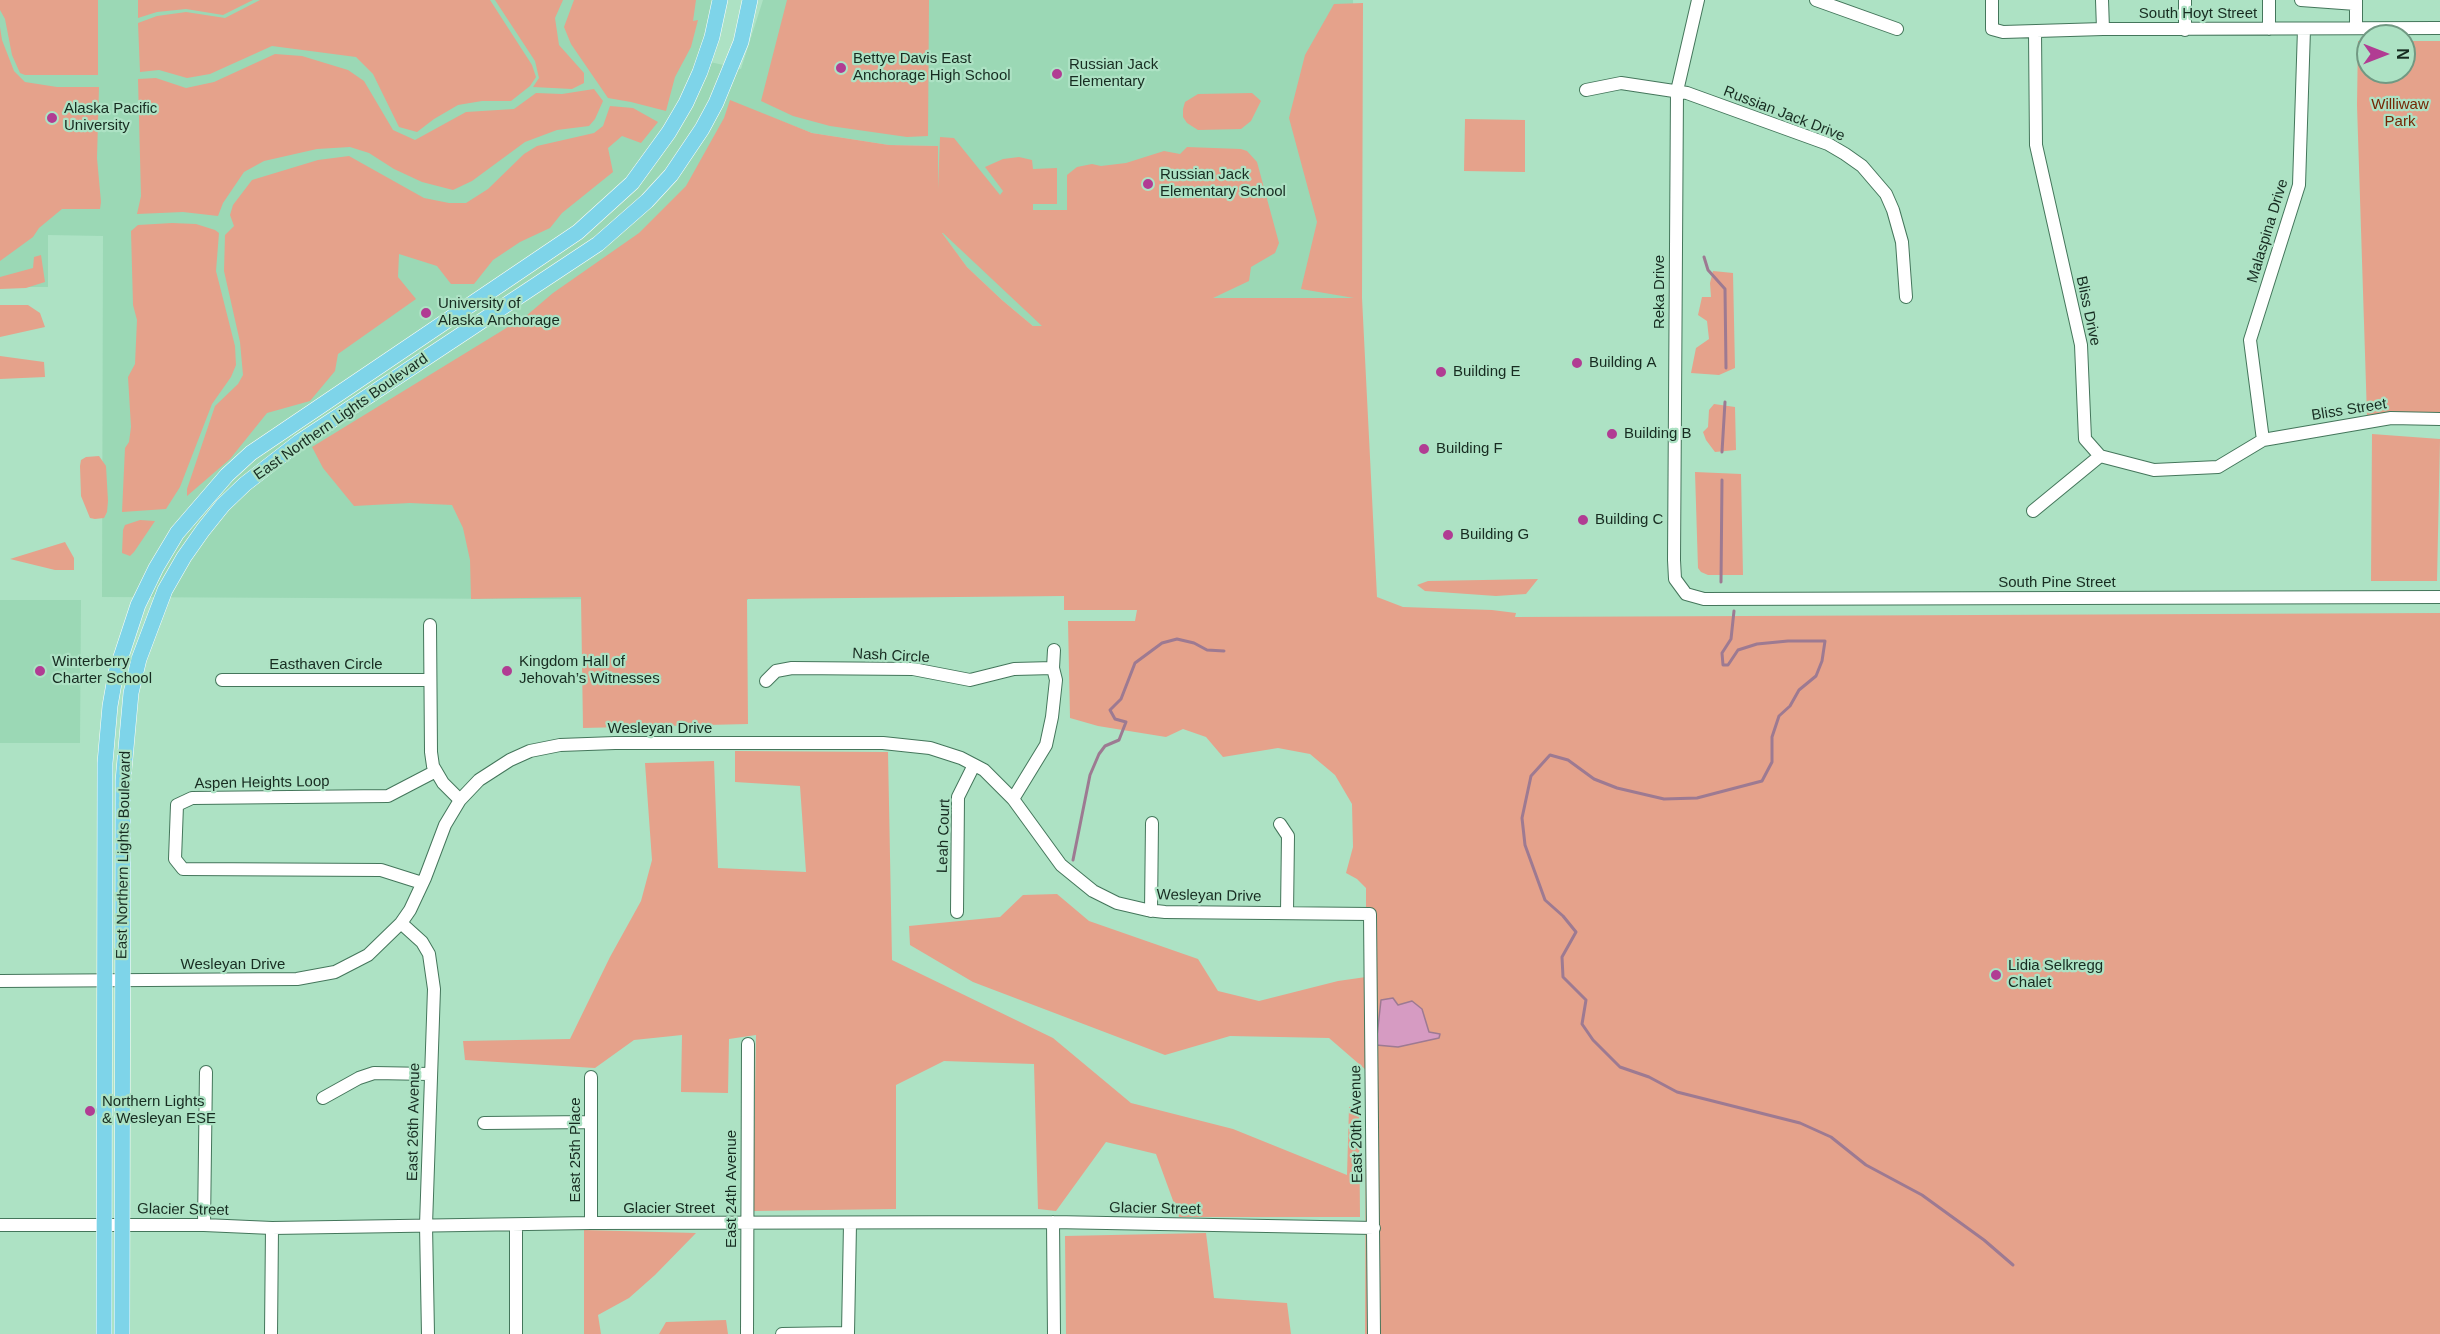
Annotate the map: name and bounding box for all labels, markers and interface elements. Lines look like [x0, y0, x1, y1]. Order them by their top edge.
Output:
street label: South Hoyt Street [2139, 5, 2257, 23]
north arrow [2356, 24, 2416, 84]
text: N [2394, 48, 2411, 60]
place label: Bettye Davis East Anchorage High School [853, 50, 1011, 85]
place label: Russian Jack Elementary [1069, 56, 1158, 91]
marker: Bettye Davis East Anchorage High School [834, 61, 848, 75]
marker: Russian Jack Elementary [1050, 67, 1064, 81]
street label: Russian Jack Drive [1721, 83, 1847, 145]
park label: Williwaw Park [2371, 96, 2429, 131]
place label: Alaska Pacific University [64, 100, 157, 135]
marker: Alaska Pacific University [45, 111, 59, 125]
place label: Russian Jack Elementary School [1160, 166, 1286, 201]
marker: Russian Jack Elementary School [1141, 177, 1155, 191]
street label: Malaspina Drive [2244, 177, 2292, 285]
street label: Reka Drive [1651, 255, 1669, 329]
street label: Bliss Drive [2072, 274, 2104, 348]
place label: University of Alaska Anchorage [438, 295, 560, 330]
marker: University of Alaska Anchorage [419, 306, 433, 320]
street label: East Northern Lights Boulevard [250, 350, 432, 484]
place label: Building A [1589, 354, 1657, 372]
marker: Building A [1570, 356, 1584, 370]
place label: Building E [1453, 363, 1521, 381]
marker: Building E [1434, 365, 1448, 379]
street label: Bliss Street [2310, 395, 2388, 425]
place label: Building B [1624, 425, 1692, 443]
marker: Building B [1605, 427, 1619, 441]
place label: Building F [1436, 440, 1503, 458]
marker: Building F [1417, 442, 1431, 456]
place label: Building C [1595, 511, 1663, 529]
marker: Building C [1576, 513, 1590, 527]
place label: Building G [1460, 526, 1529, 544]
marker: Building G [1441, 528, 1455, 542]
street label: South Pine Street [1998, 574, 2116, 592]
street label: Nash Circle [852, 645, 930, 667]
place label: Winterberry Charter School [52, 653, 152, 688]
place label: Kingdom Hall of Jehovah’s Witnesses [519, 653, 660, 688]
street label: Easthaven Circle [269, 656, 383, 674]
marker: Winterberry Charter School [33, 664, 47, 678]
marker: Kingdom Hall of Jehovah’s Witnesses [500, 664, 514, 678]
street label: Wesleyan Drive [608, 720, 712, 738]
street label: East Northern Lights Boulevard [113, 751, 135, 959]
street label: Aspen Heights Loop [194, 773, 330, 793]
street label: Leah Court [934, 799, 954, 873]
street label: Wesleyan Drive [1156, 886, 1262, 906]
street label: Wesleyan Drive [181, 956, 285, 974]
place label: Lidia Selkregg Chalet [2008, 957, 2103, 992]
marker: Lidia Selkregg Chalet [1989, 968, 2003, 982]
street label: East 26th Avenue [404, 1063, 424, 1181]
street label: East 20th Avenue [1347, 1065, 1367, 1183]
place label: Northern Lights & Wesleyan ESE [102, 1093, 216, 1128]
street label: East 25th Place [567, 1097, 585, 1203]
marker: Northern Lights & Wesleyan ESE [83, 1104, 97, 1118]
street label: East 24th Avenue [723, 1130, 741, 1248]
street label: Glacier Street [1109, 1199, 1201, 1219]
street label: Glacier Street [137, 1200, 229, 1220]
street label: Glacier Street [623, 1200, 715, 1218]

